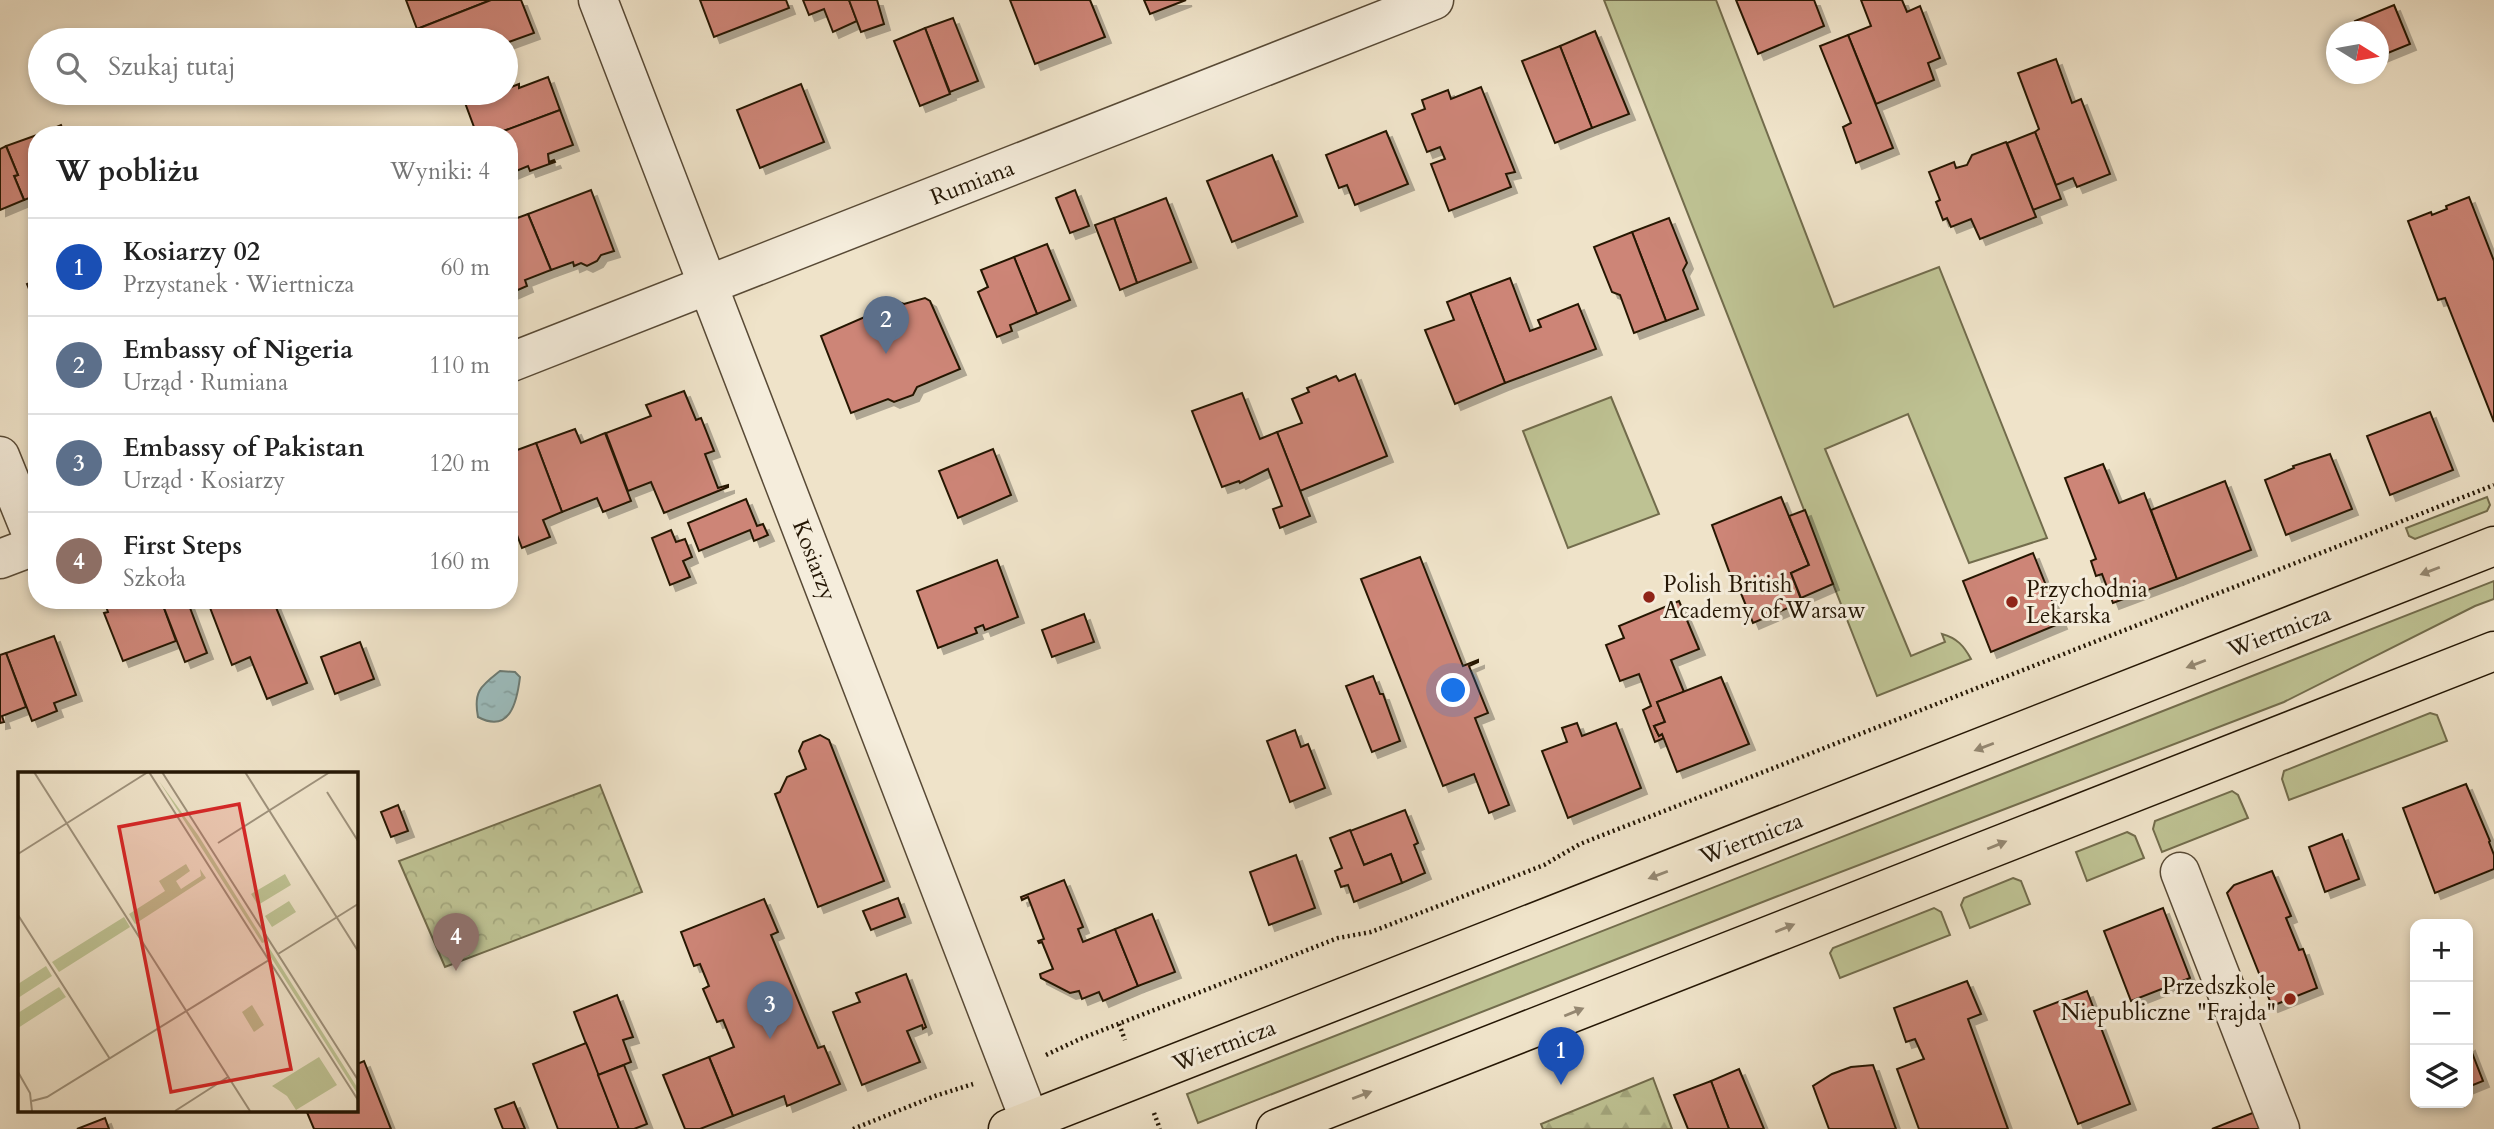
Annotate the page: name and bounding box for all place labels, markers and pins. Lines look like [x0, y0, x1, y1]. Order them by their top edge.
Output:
pin: 2 [863, 296, 909, 354]
place label: Polish British Academy of Warsaw [1663, 569, 1866, 626]
place label: Przychodnia Lekarska [2026, 574, 2148, 631]
marker: Polish British Academy of Warsaw [1641, 589, 1657, 605]
marker: Przychodnia Lekarska [2004, 594, 2020, 610]
pin: 4 [433, 913, 479, 971]
place label: Przedszkole Niepubliczne "Frajda" [2061, 971, 2276, 1028]
pin: 3 [747, 981, 793, 1039]
marker: Przedszkole Niepubliczne "Frajda" [2282, 991, 2298, 1007]
pin: 1 [1538, 1027, 1584, 1085]

